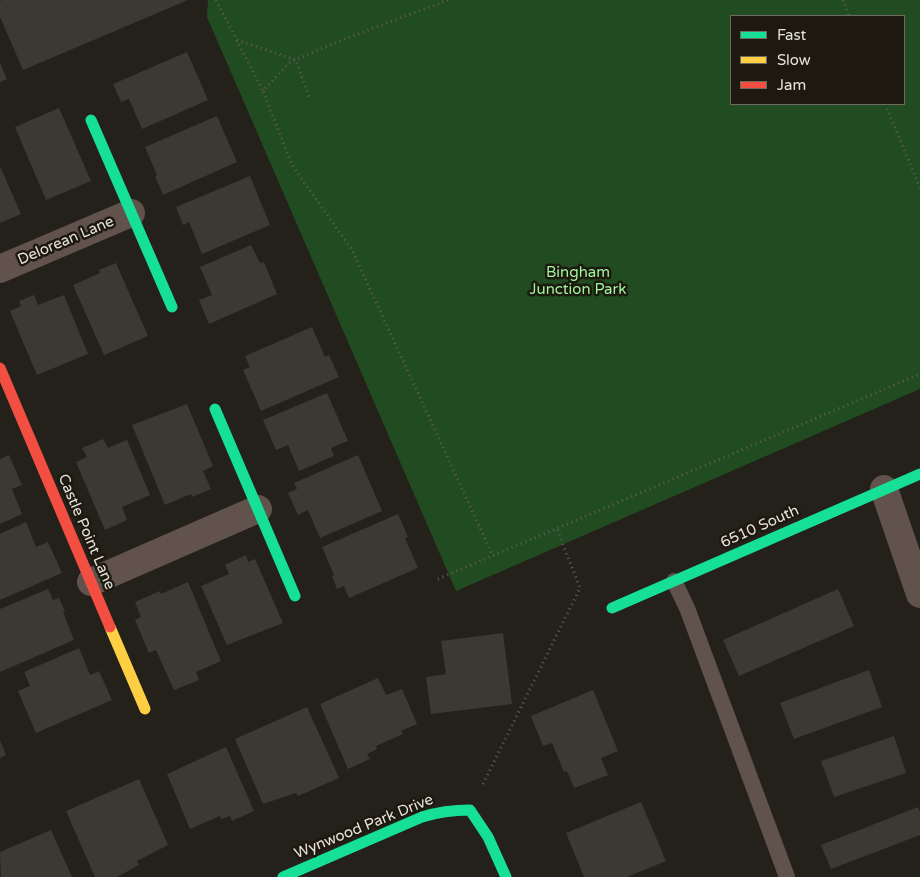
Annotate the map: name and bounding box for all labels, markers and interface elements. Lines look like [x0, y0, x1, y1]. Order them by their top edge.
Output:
legend [730, 15, 905, 105]
text: Fast [777, 26, 806, 44]
text: Slow [777, 51, 811, 69]
text: Jam [777, 76, 806, 94]
street label: Delorean Lane [15, 213, 117, 269]
park label: Bingham Junction Park [530, 264, 626, 299]
street label: Castle Point Lane [54, 471, 118, 593]
street label: 6510 South [718, 502, 802, 552]
street label: Wynwood Park Drive [292, 791, 436, 863]

